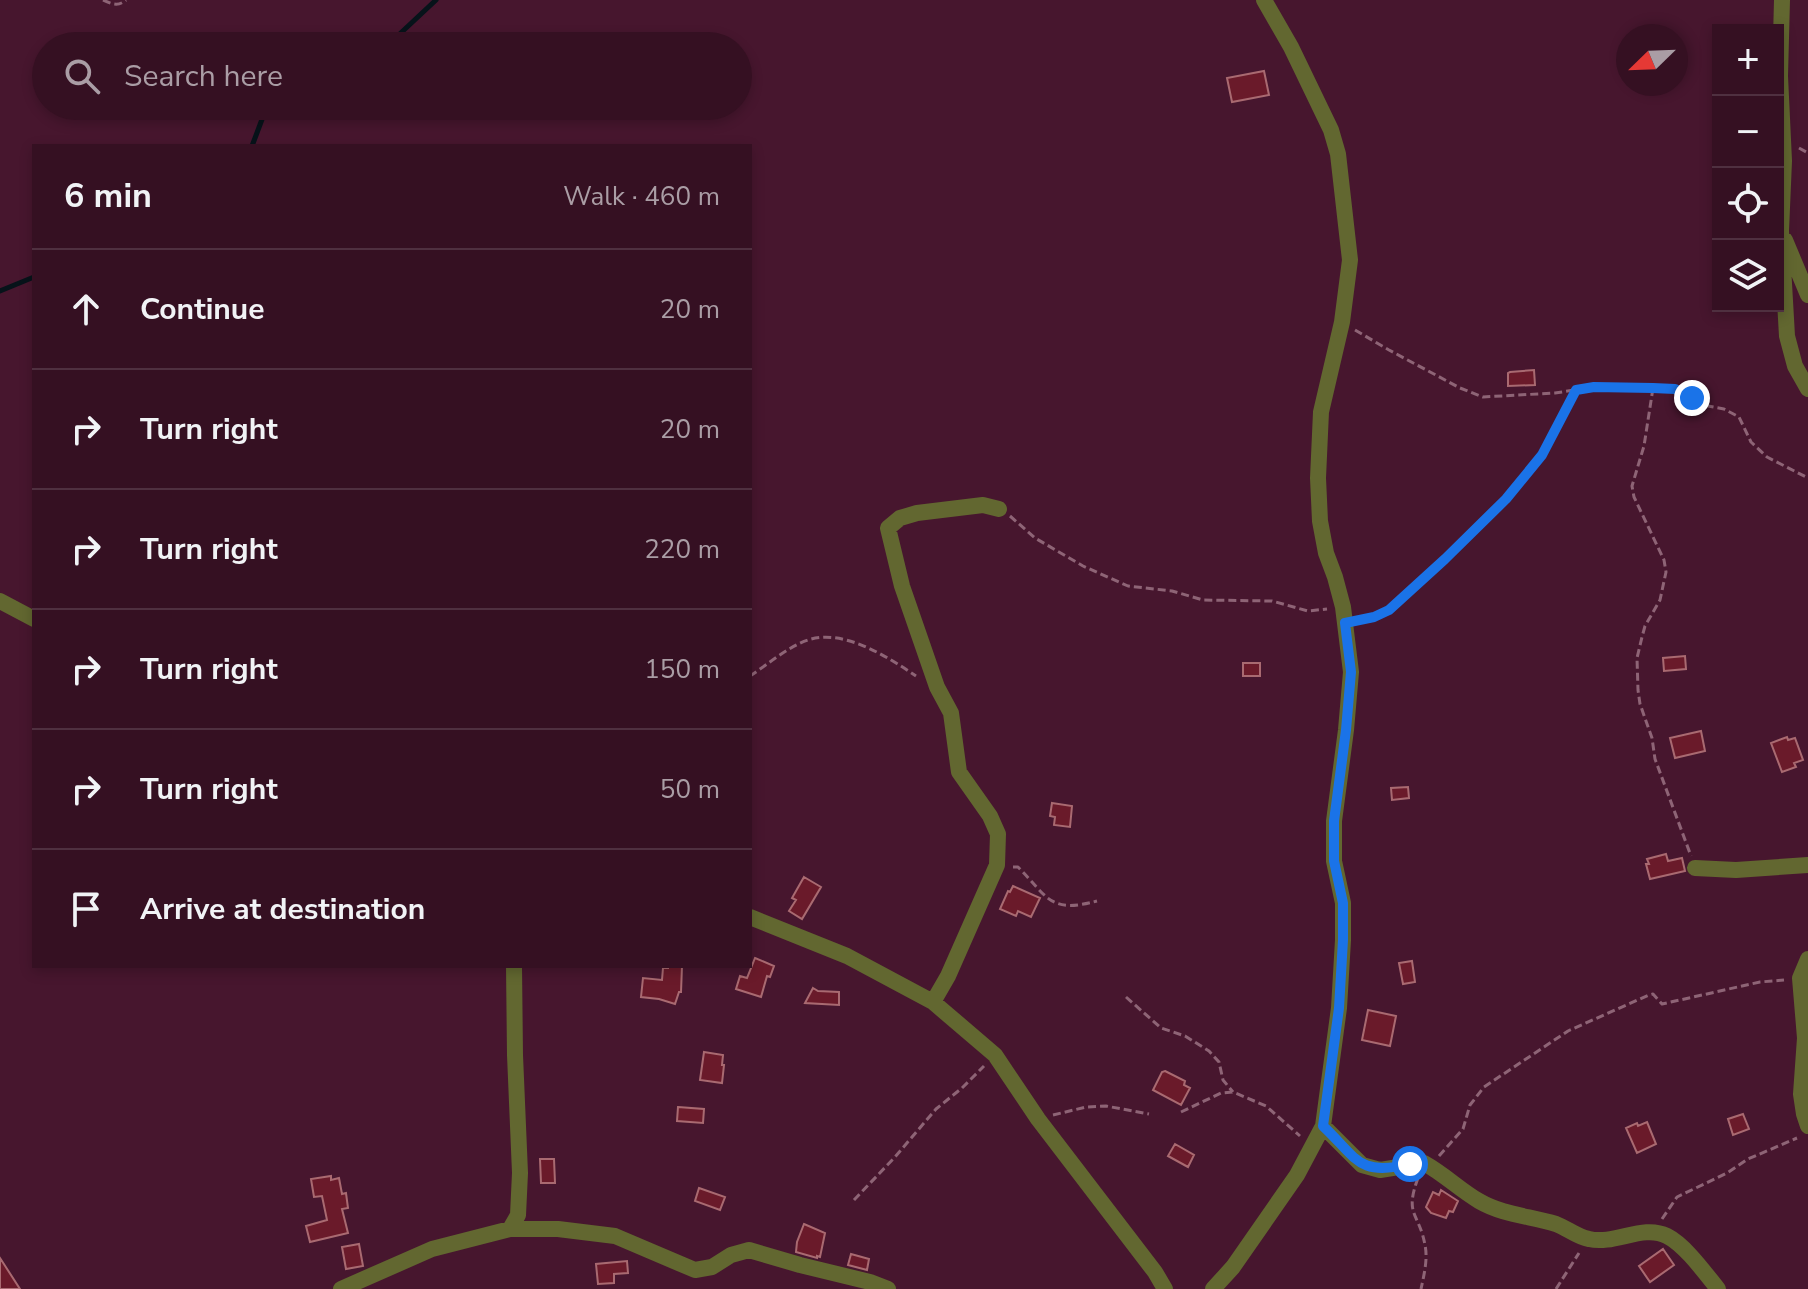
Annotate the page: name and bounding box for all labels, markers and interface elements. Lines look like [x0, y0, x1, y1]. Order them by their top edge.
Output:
north arrow [1616, 24, 1688, 96]
map controls [1712, 24, 1784, 312]
button: + [1712, 24, 1784, 96]
search box [32, 32, 752, 120]
icon: search [60, 54, 104, 98]
text: Search here [124, 56, 283, 97]
button: − [1712, 96, 1784, 168]
button: locate [1712, 168, 1784, 240]
text: 6 min [64, 173, 152, 219]
text: Walk · 460 m [563, 179, 720, 214]
button: layers [1712, 240, 1784, 312]
icon: ahead [64, 287, 108, 331]
text: Continue [140, 289, 265, 330]
text: 20 m [660, 292, 720, 327]
route end [1674, 380, 1710, 416]
icon: right [64, 407, 108, 451]
text: Turn right [140, 409, 278, 450]
text: 20 m [660, 412, 720, 447]
icon: right [64, 527, 108, 571]
text: Turn right [140, 529, 278, 570]
text: 220 m [644, 532, 720, 567]
icon: right [64, 647, 108, 691]
text: Turn right [140, 649, 278, 690]
text: 150 m [644, 652, 720, 687]
icon: right [64, 767, 108, 811]
text: Turn right [140, 769, 278, 810]
text: 50 m [660, 772, 720, 807]
icon: arrive [64, 887, 108, 931]
text: Arrive at destination [140, 889, 425, 930]
route start [1392, 1146, 1428, 1182]

